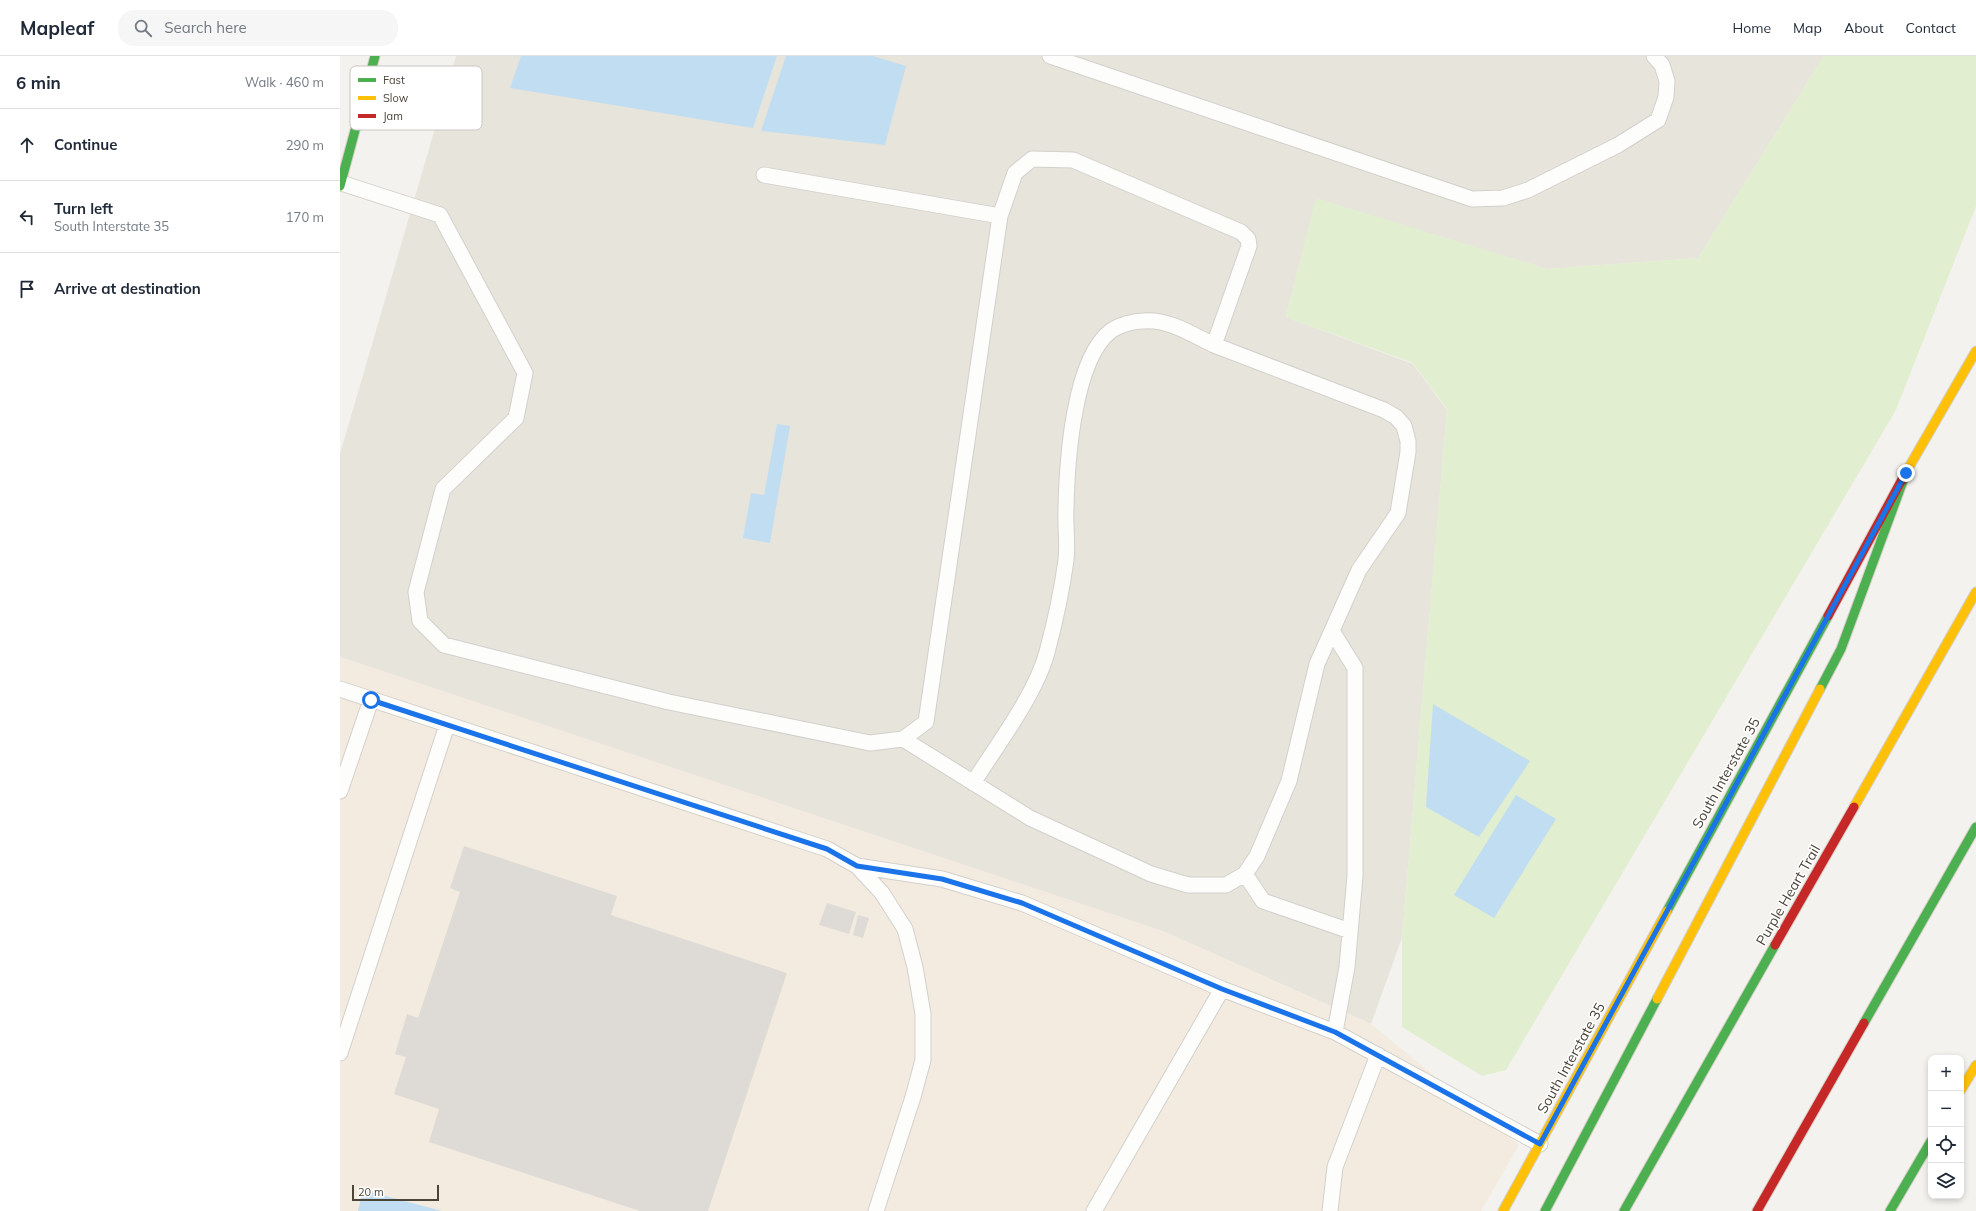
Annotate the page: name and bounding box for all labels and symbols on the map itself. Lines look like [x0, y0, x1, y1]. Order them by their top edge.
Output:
legend [350, 66, 482, 130]
text: Fast [383, 73, 405, 87]
text: Slow [383, 91, 409, 105]
text: Jam [383, 109, 403, 123]
route end [1897, 464, 1915, 482]
route start [362, 691, 380, 709]
street label: South Interstate 35 [1688, 714, 1764, 832]
street label: Purple Heart Trail [1752, 841, 1824, 949]
street label: South Interstate 35 [1533, 999, 1609, 1117]
scale bar [352, 1183, 439, 1202]

